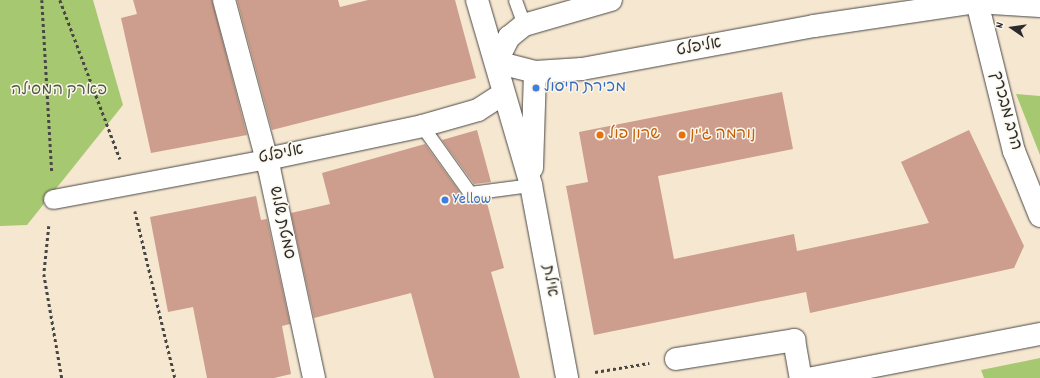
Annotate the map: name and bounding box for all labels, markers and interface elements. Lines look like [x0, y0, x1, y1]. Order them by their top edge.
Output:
north arrow [992, 8, 1032, 48]
text: N [992, 21, 1009, 30]
street label: אליפלט [675, 34, 723, 62]
street label: הרב מבכרך [985, 69, 1025, 153]
place label: מכירת חיסול [544, 78, 626, 98]
park label: פארק המסילה [11, 81, 107, 101]
marker: מכירת חיסול [531, 83, 541, 93]
place label: שרון פול [608, 125, 660, 145]
place label: נורמה ג'ין [690, 125, 756, 145]
marker: שרון פול [595, 130, 605, 140]
marker: נורמה ג'ין [677, 130, 687, 140]
street label: אליפלט [257, 141, 305, 169]
street label: סמטת שלוש [264, 185, 298, 261]
place label: Yellow [453, 190, 491, 210]
marker: Yellow [440, 195, 450, 205]
street label: אילת [537, 264, 561, 298]

